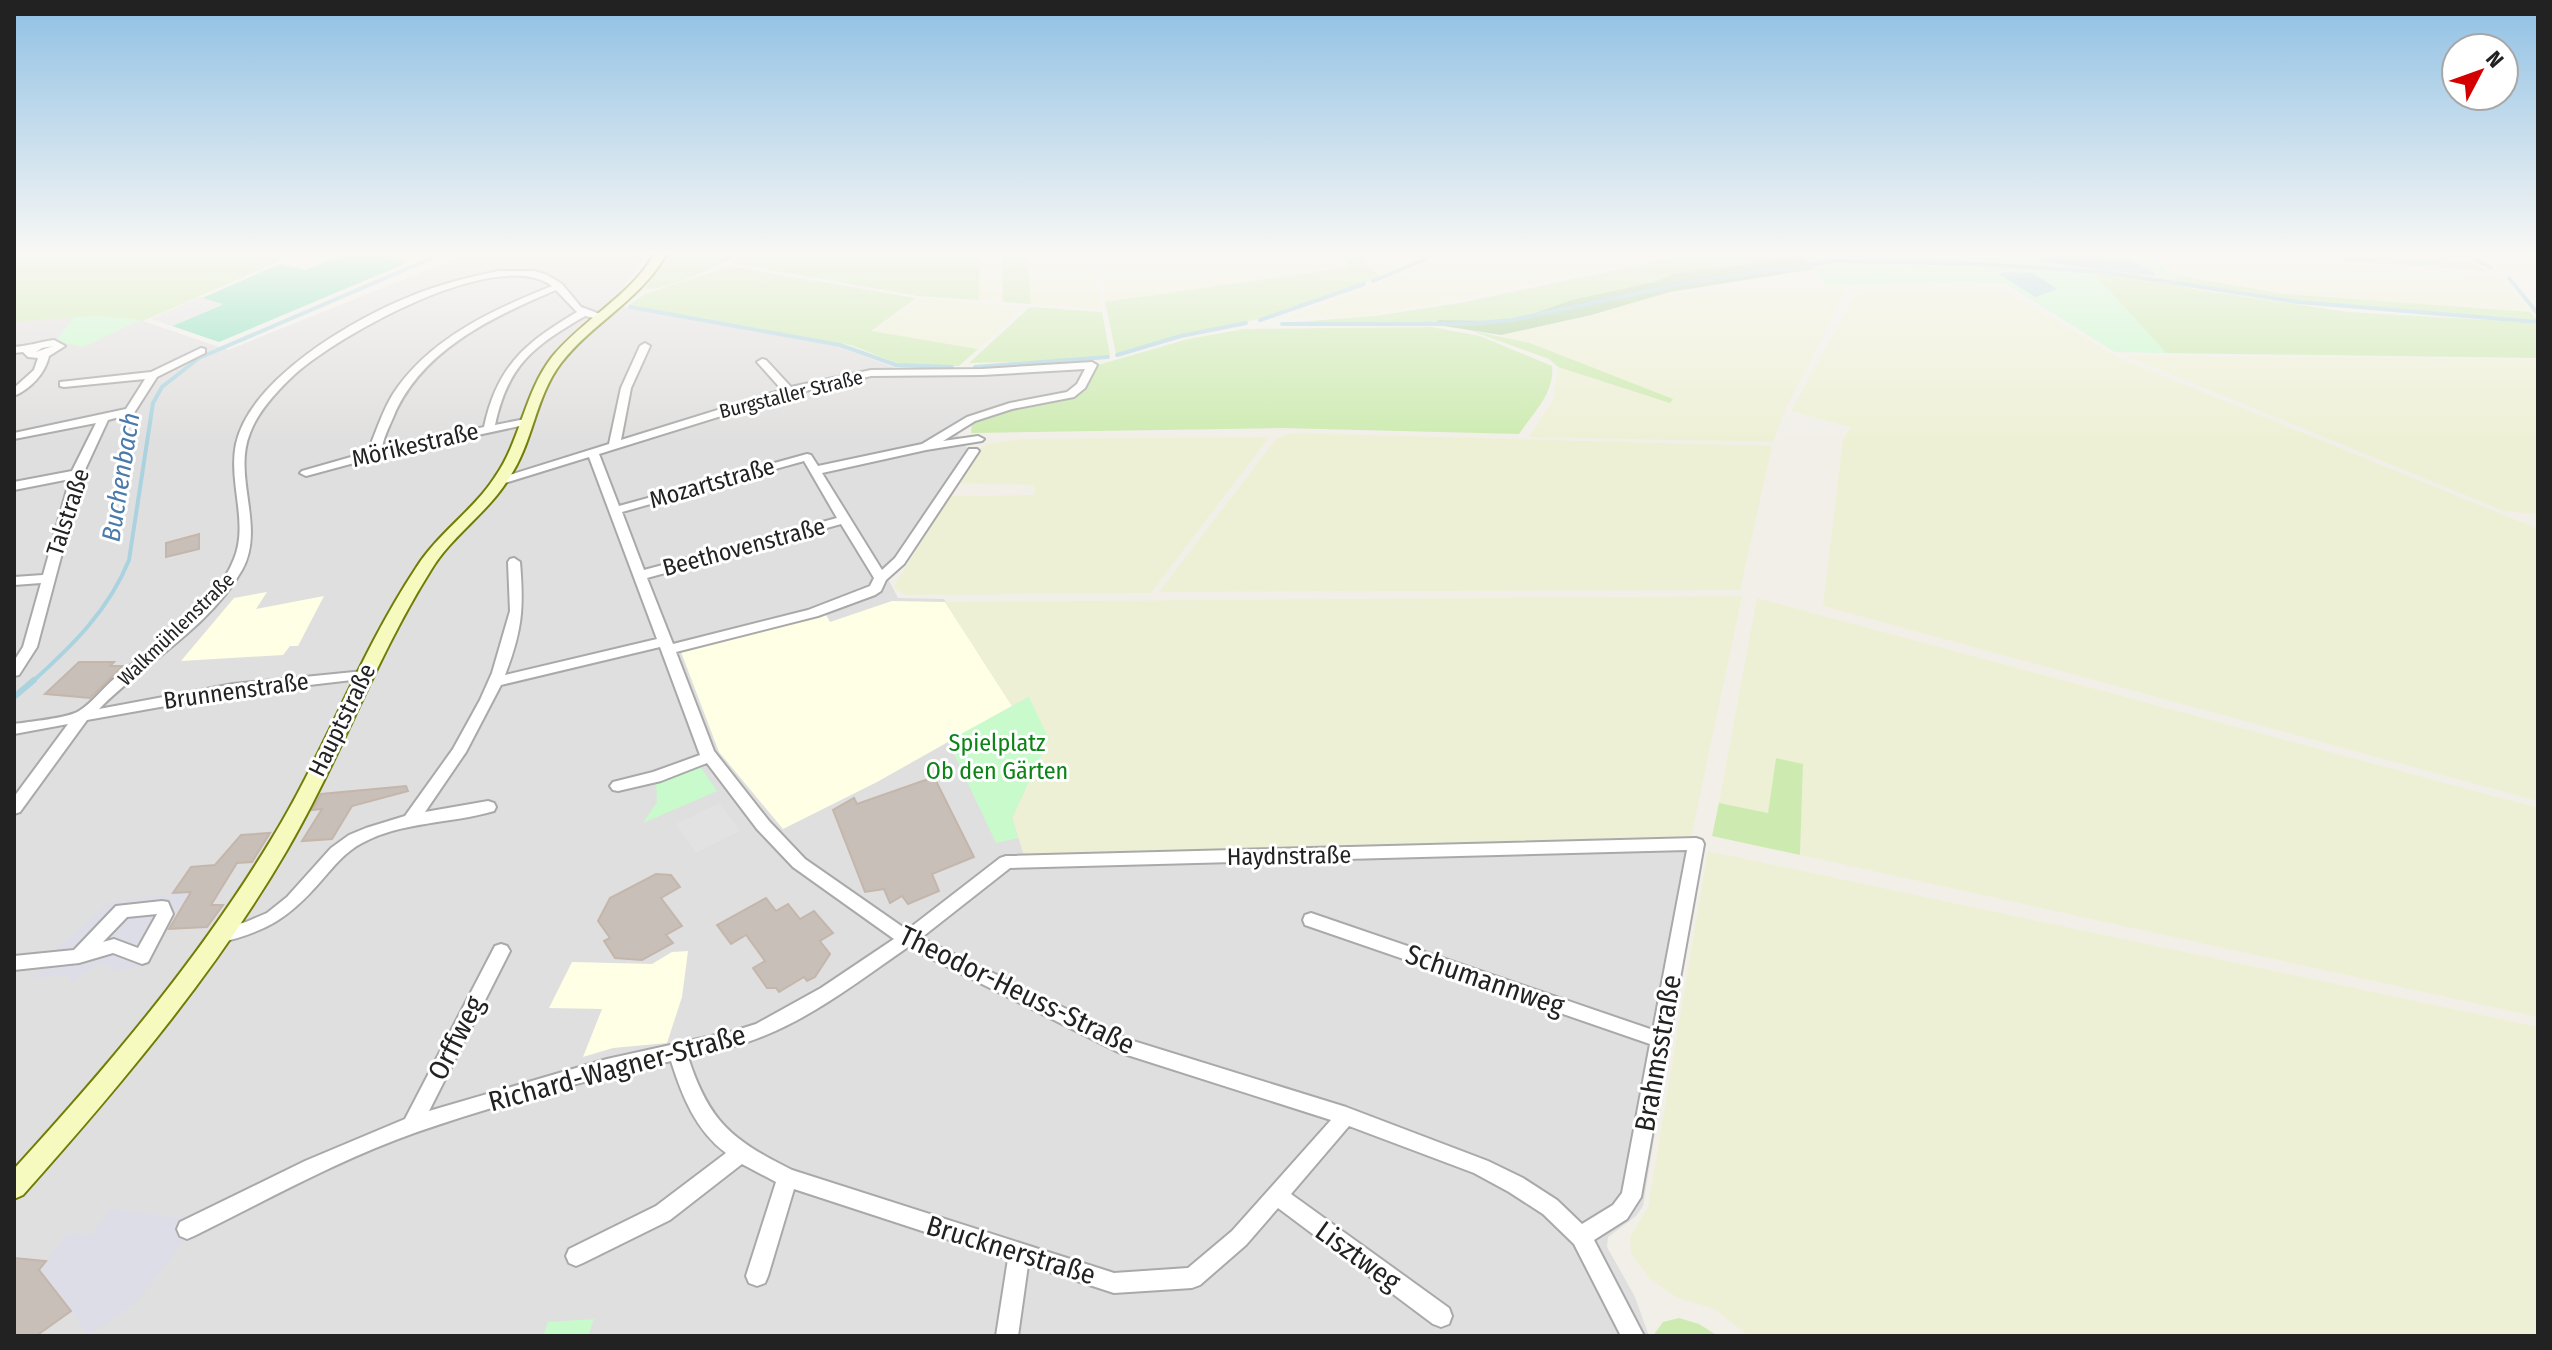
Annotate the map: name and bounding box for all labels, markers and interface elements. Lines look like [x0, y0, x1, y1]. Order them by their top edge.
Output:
north arrow [2440, 32, 2520, 112]
text: N [2480, 45, 2509, 73]
street label: Burgstaller Straße [717, 365, 865, 423]
water label: Buchenbach [96, 410, 146, 544]
street label: Mörikestraße [349, 417, 481, 473]
street label: Mozartstraße [646, 452, 778, 514]
street label: Talstraße [41, 465, 95, 559]
street label: Beethovenstraße [660, 512, 828, 582]
street label: Walkmühlenstraße [113, 567, 239, 691]
street label: Hauptstraße [303, 659, 381, 781]
street label: Brunnenstraße [162, 667, 310, 715]
park label: Spielplatz Ob den Gärten [926, 729, 1068, 785]
street label: Haydnstraße [1227, 841, 1351, 871]
street label: Theodor-Heuss-Straße [894, 919, 1140, 1061]
street label: Schumannweg [1401, 937, 1569, 1023]
street label: Brahmsstraße [1628, 972, 1688, 1134]
street label: Orffweg [421, 990, 491, 1086]
street label: Richard-Wagner-Straße [485, 1018, 749, 1118]
street label: Brucknerstraße [922, 1209, 1100, 1291]
street label: Lisztweg [1309, 1214, 1408, 1298]

